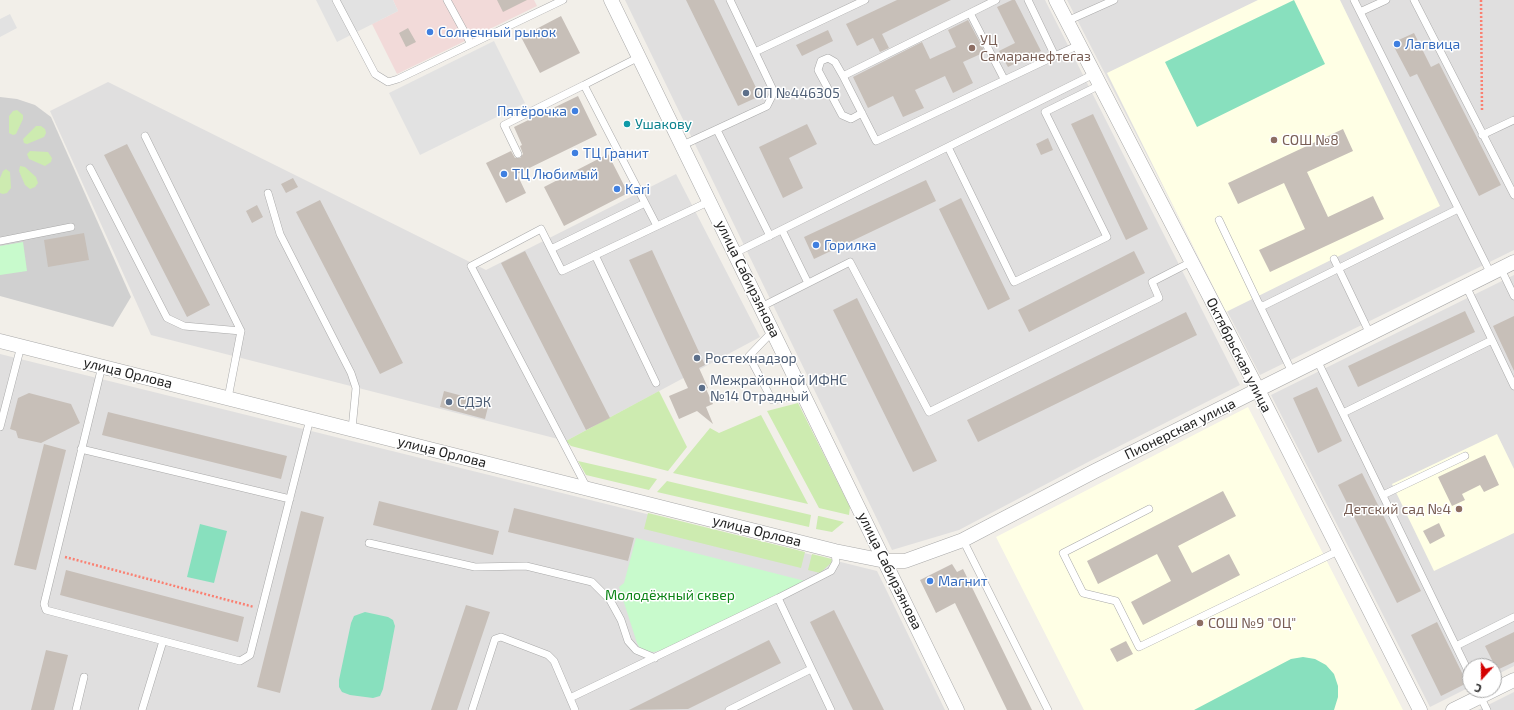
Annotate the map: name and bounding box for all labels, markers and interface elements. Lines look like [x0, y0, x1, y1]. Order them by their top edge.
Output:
place label: Солнечный рынок [438, 24, 556, 40]
marker: Солнечный рынок [425, 27, 435, 37]
place label: УЦ Самаранефтегаз [980, 32, 1091, 64]
place label: Лагвица [1405, 36, 1460, 52]
marker: Лагвица [1392, 39, 1402, 49]
marker: УЦ Самаранефтегаз [967, 43, 977, 53]
place label: ОП №446305 [754, 85, 840, 101]
marker: ОП №446305 [741, 88, 751, 98]
place label: Пятёрочка [497, 103, 567, 119]
marker: Пятёрочка [570, 106, 580, 116]
place label: Ушакову [635, 116, 692, 132]
marker: Ушакову [622, 119, 632, 129]
place label: СОШ №8 [1282, 132, 1339, 148]
marker: СОШ №8 [1269, 135, 1279, 145]
place label: ТЦ Гранит [583, 145, 649, 161]
marker: ТЦ Гранит [570, 148, 580, 158]
place label: ТЦ Любимый [512, 166, 598, 182]
marker: ТЦ Любимый [499, 169, 509, 179]
place label: Kari [625, 181, 650, 197]
marker: Kari [612, 184, 622, 194]
street label: улица Сабирзянова [712, 218, 784, 340]
place label: Горилка [824, 237, 877, 253]
marker: Горилка [811, 240, 821, 250]
street label: Октябрьская улица [1203, 295, 1275, 415]
place label: Ростехнадзор [705, 350, 797, 366]
marker: Ростехнадзор [692, 353, 702, 363]
street label: улица Орлова [82, 354, 174, 392]
place label: Межрайонной ИФНС №14 Отрадный [710, 372, 847, 404]
marker: Межрайонной ИФНС №14 Отрадный [697, 383, 707, 393]
place label: СДЭК [457, 394, 491, 410]
street label: Пионерская улица [1122, 395, 1238, 463]
marker: СДЭК [444, 397, 454, 407]
street label: улица Орлова [396, 433, 488, 471]
place label: Детский сад №4 [1344, 501, 1451, 517]
marker: Детский сад №4 [1454, 504, 1464, 514]
street label: улица Сабирзянова [854, 510, 926, 632]
street label: улица Орлова [711, 512, 803, 550]
place label: Магнит [938, 573, 988, 589]
marker: Магнит [925, 576, 935, 586]
park label: Молодёжный сквер [605, 587, 735, 603]
place label: СОШ №9 "ОЦ" [1208, 615, 1296, 631]
marker: СОШ №9 "ОЦ" [1195, 618, 1205, 628]
north arrow [1462, 658, 1502, 698]
text: С [1473, 682, 1483, 696]

